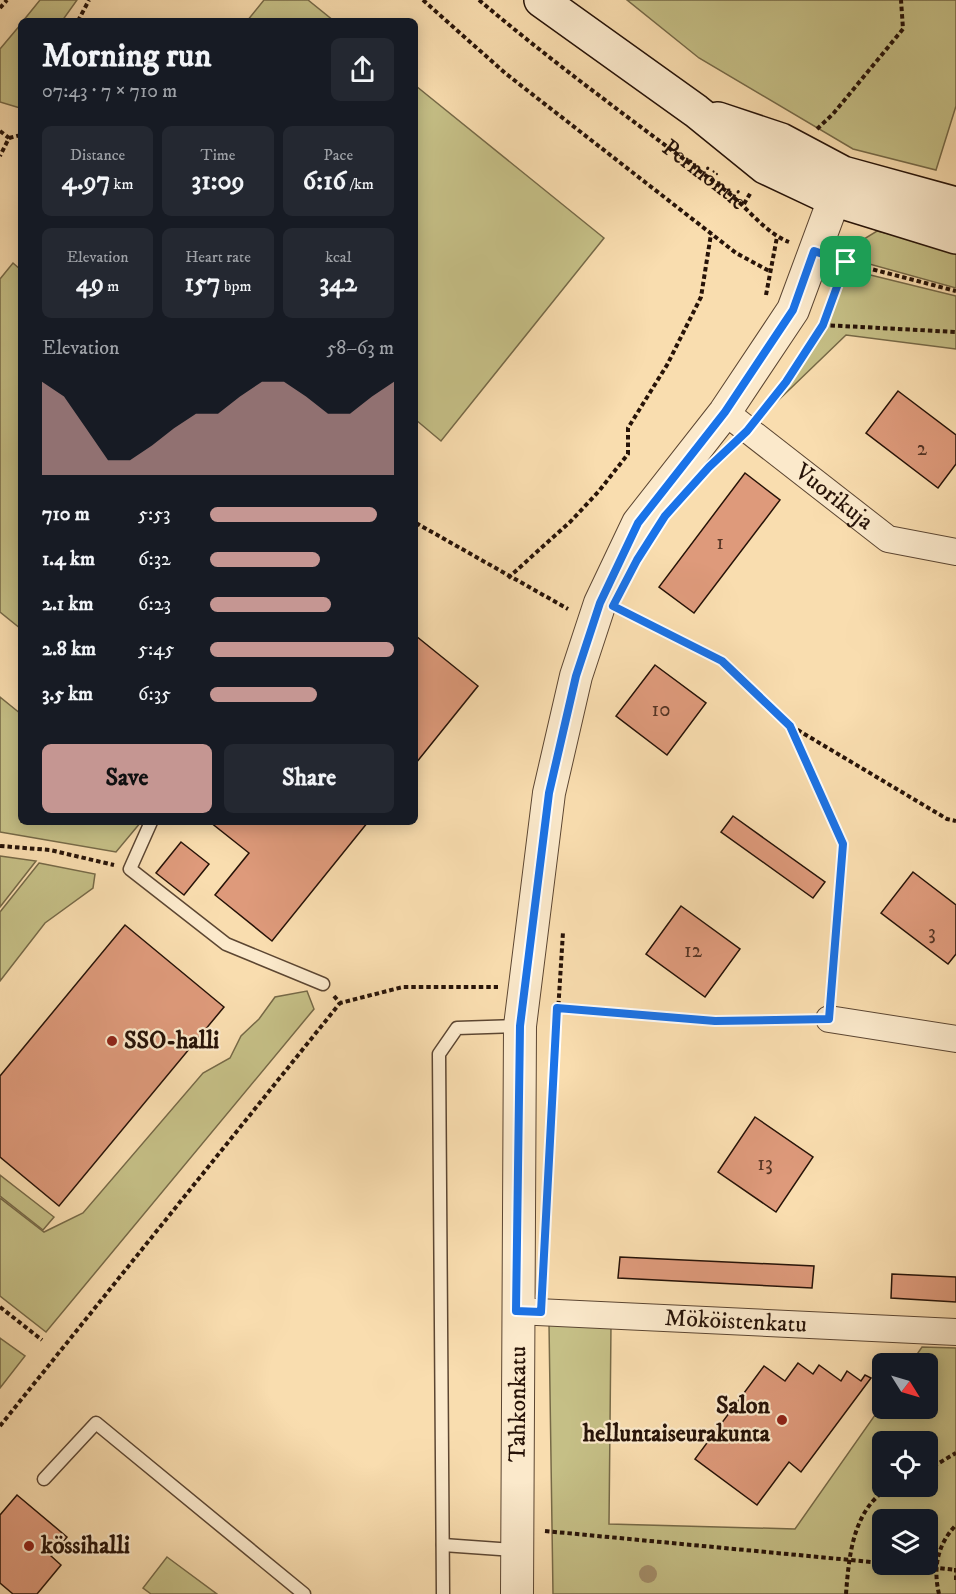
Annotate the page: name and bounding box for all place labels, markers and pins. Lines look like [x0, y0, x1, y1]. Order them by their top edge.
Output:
pin [820, 236, 871, 287]
place label: SSO-halli [124, 1026, 219, 1056]
marker: SSO-halli [105, 1034, 119, 1048]
place label: Salon helluntaiseurakunta [582, 1391, 771, 1449]
marker: Salon helluntaiseurakunta [775, 1413, 789, 1427]
place label: kössihalli [40, 1531, 130, 1561]
marker: kössihalli [22, 1539, 36, 1553]

